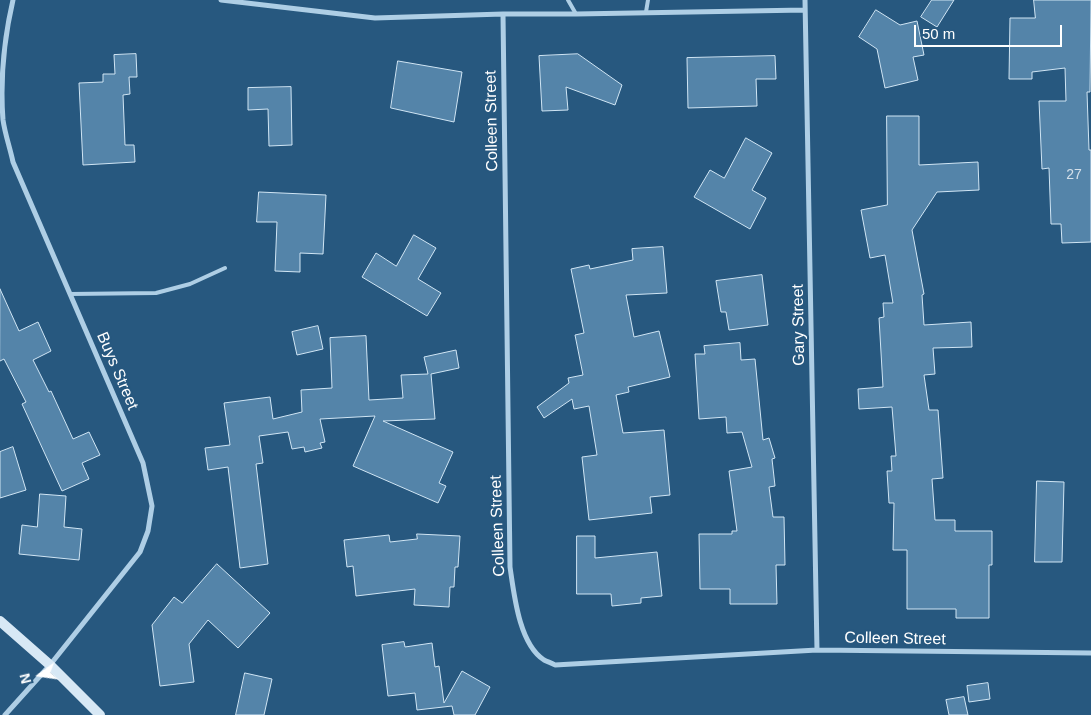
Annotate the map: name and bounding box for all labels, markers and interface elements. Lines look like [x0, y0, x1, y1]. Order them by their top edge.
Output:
scale bar [916, 15, 1064, 47]
text: 50 m [922, 25, 955, 42]
street label: Colleen Street [482, 70, 502, 172]
house number: 27 [1066, 167, 1082, 183]
street label: Gary Street [789, 284, 809, 366]
street label: Buys Street [92, 329, 142, 413]
street label: Colleen Street [487, 475, 509, 577]
street label: Colleen Street [844, 629, 946, 649]
north arrow [15, 650, 65, 700]
text: N [16, 672, 34, 685]

